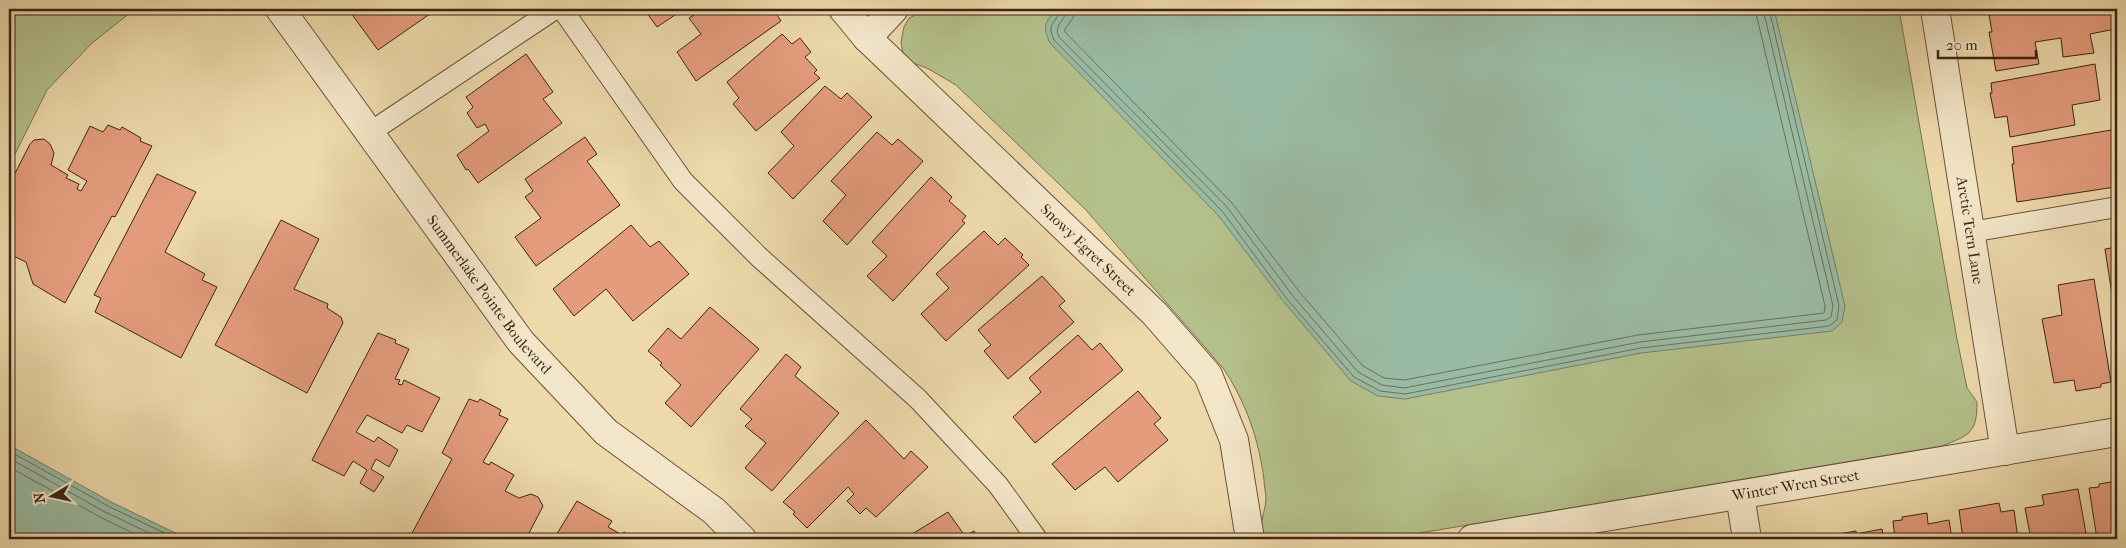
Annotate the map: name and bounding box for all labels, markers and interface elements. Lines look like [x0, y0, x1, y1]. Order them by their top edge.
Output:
scale bar [1938, 28, 2036, 60]
text: 20 m [1946, 36, 1978, 54]
street label: Arctic Tern Lane [1952, 174, 1988, 286]
street label: Snowy Egret Street [1037, 200, 1140, 300]
street label: Summerlake Pointe Boulevard [423, 211, 556, 378]
street label: Winter Wren Street [1729, 466, 1861, 505]
north arrow [28, 470, 78, 520]
text: N [30, 491, 49, 505]

